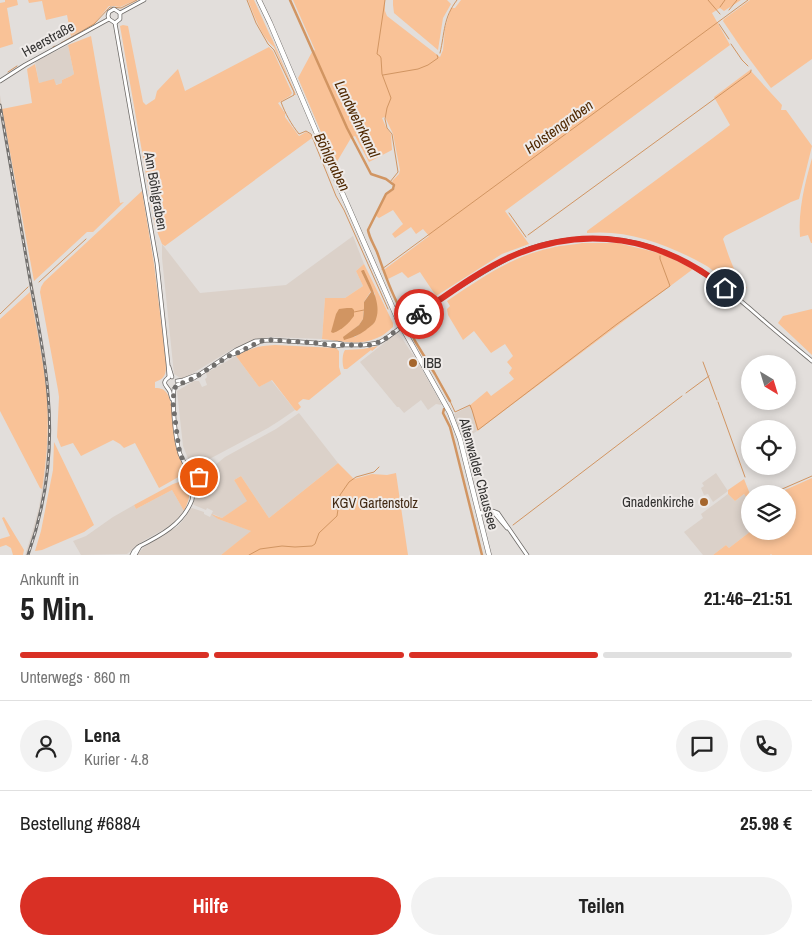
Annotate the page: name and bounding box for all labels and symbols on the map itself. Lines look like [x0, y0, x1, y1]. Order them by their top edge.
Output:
street label: Heerstraße [19, 17, 77, 61]
water label: Landwehrkanal [330, 77, 385, 161]
water label: Holstengraben [520, 94, 597, 159]
water label: Böhlgraben [309, 129, 356, 195]
street label: Am Böhlgraben [140, 149, 172, 232]
pin [704, 267, 746, 309]
courier [394, 289, 444, 339]
place label: IBB [423, 354, 442, 372]
north arrow [741, 355, 796, 410]
marker: IBB [407, 357, 419, 369]
street label: Altenwalder Chaussee [455, 415, 503, 532]
pin [178, 456, 220, 498]
place label: Gnadenkirche [622, 493, 694, 511]
park label: KGV Gartenstolz [332, 494, 418, 512]
marker: Gnadenkirche [698, 496, 710, 508]

